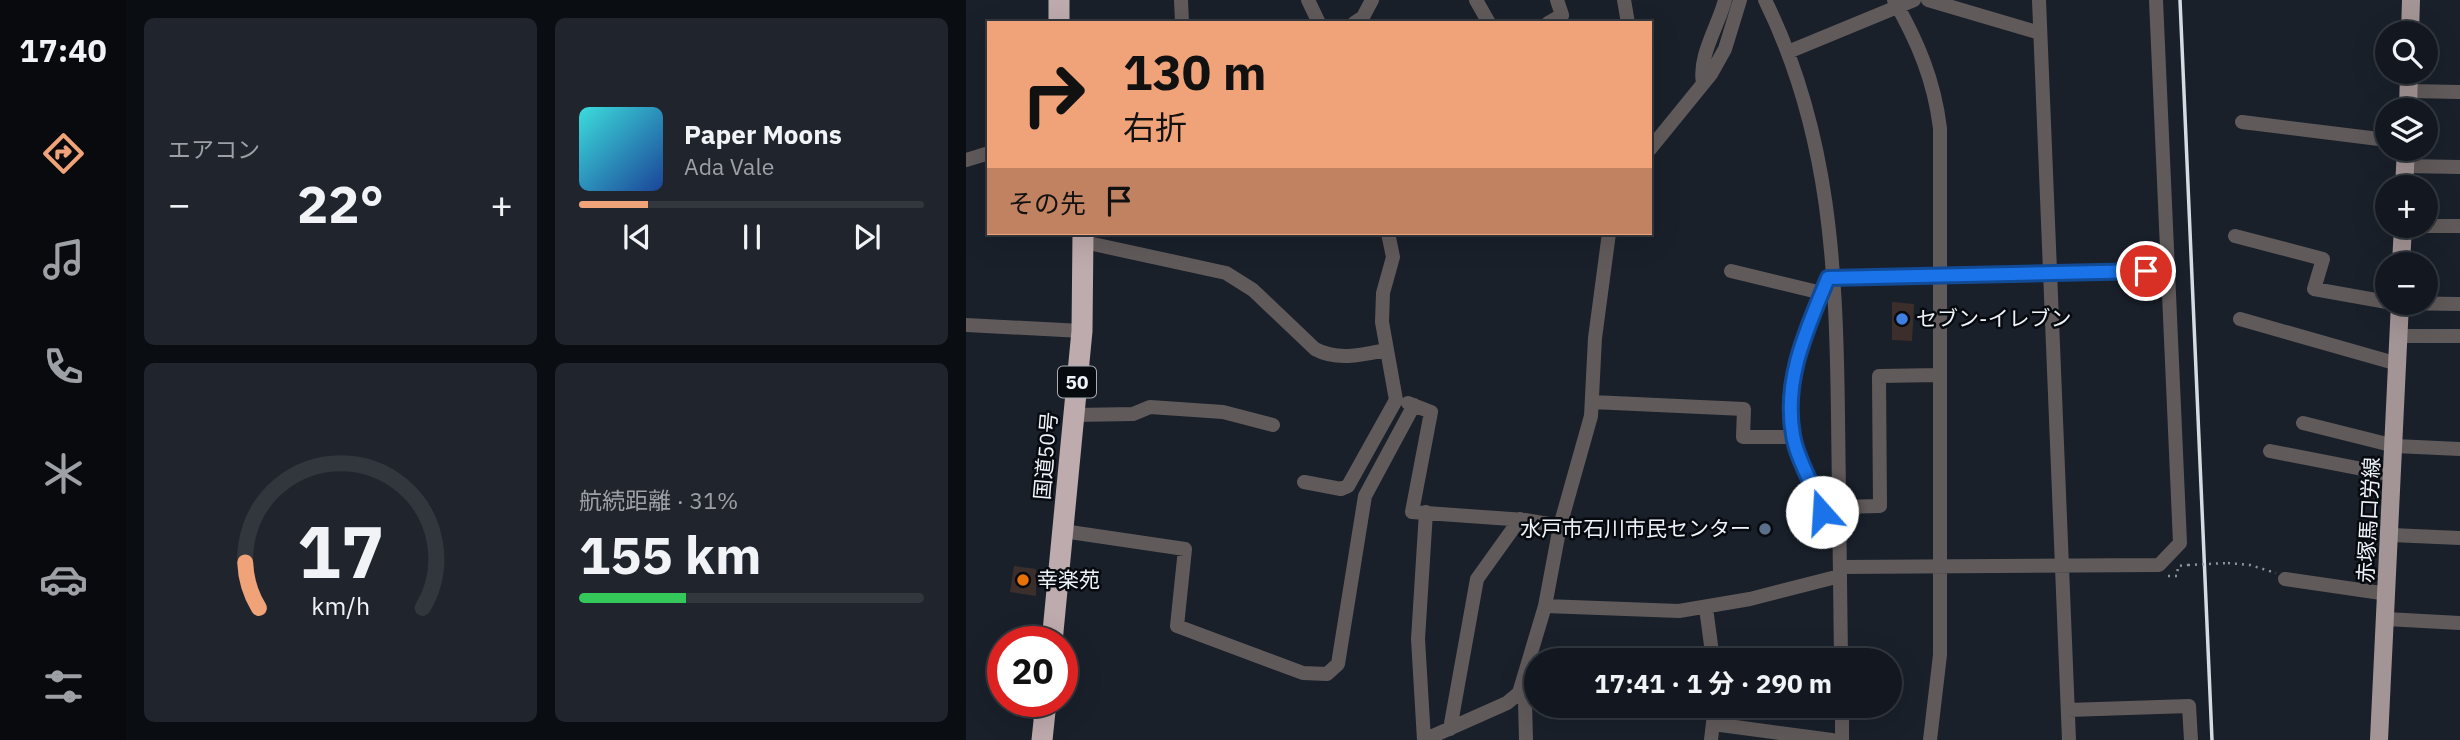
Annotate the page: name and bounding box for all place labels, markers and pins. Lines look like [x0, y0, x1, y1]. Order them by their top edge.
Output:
pin [2116, 241, 2176, 301]
place label: セブン-イレブン [1916, 304, 2071, 332]
marker: セブン-イレブン [1894, 311, 1910, 327]
place label: 水戸市石川市民センター [1520, 514, 1751, 542]
marker: 水戸市石川市民センター [1757, 521, 1773, 537]
place label: 幸楽苑 [1037, 565, 1100, 593]
marker: 幸楽苑 [1015, 572, 1031, 588]

